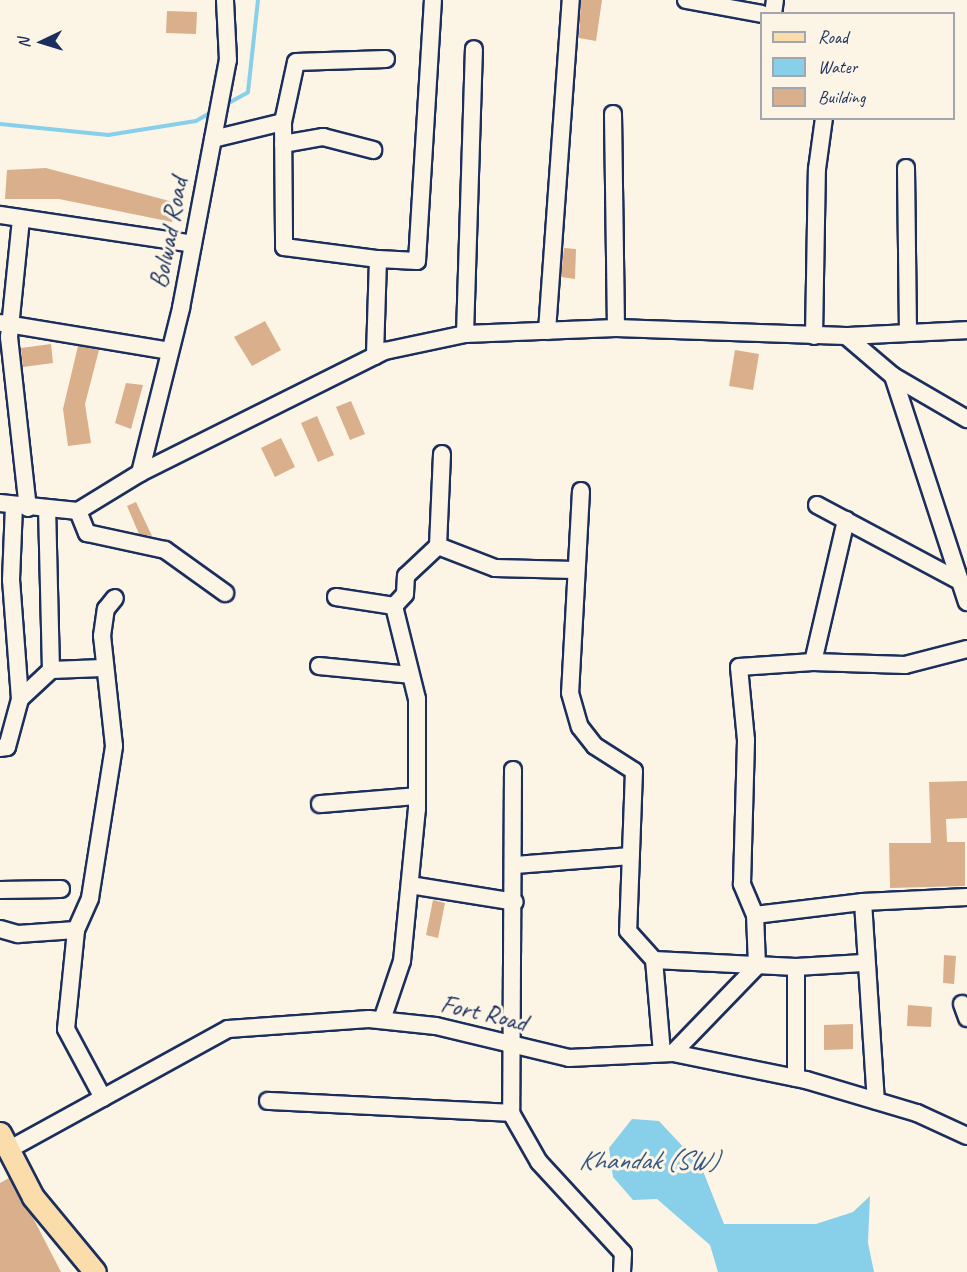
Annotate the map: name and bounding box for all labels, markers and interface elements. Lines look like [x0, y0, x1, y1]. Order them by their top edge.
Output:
north arrow [12, 12, 72, 72]
legend [760, 12, 955, 120]
text: Road [818, 26, 848, 48]
text: N [14, 38, 34, 49]
text: Water [818, 56, 857, 78]
text: Building [818, 86, 865, 108]
street label: Bolwad Road [143, 176, 195, 290]
street label: Fort Road [437, 988, 531, 1038]
water label: Khandak (SW) [579, 1145, 717, 1177]

